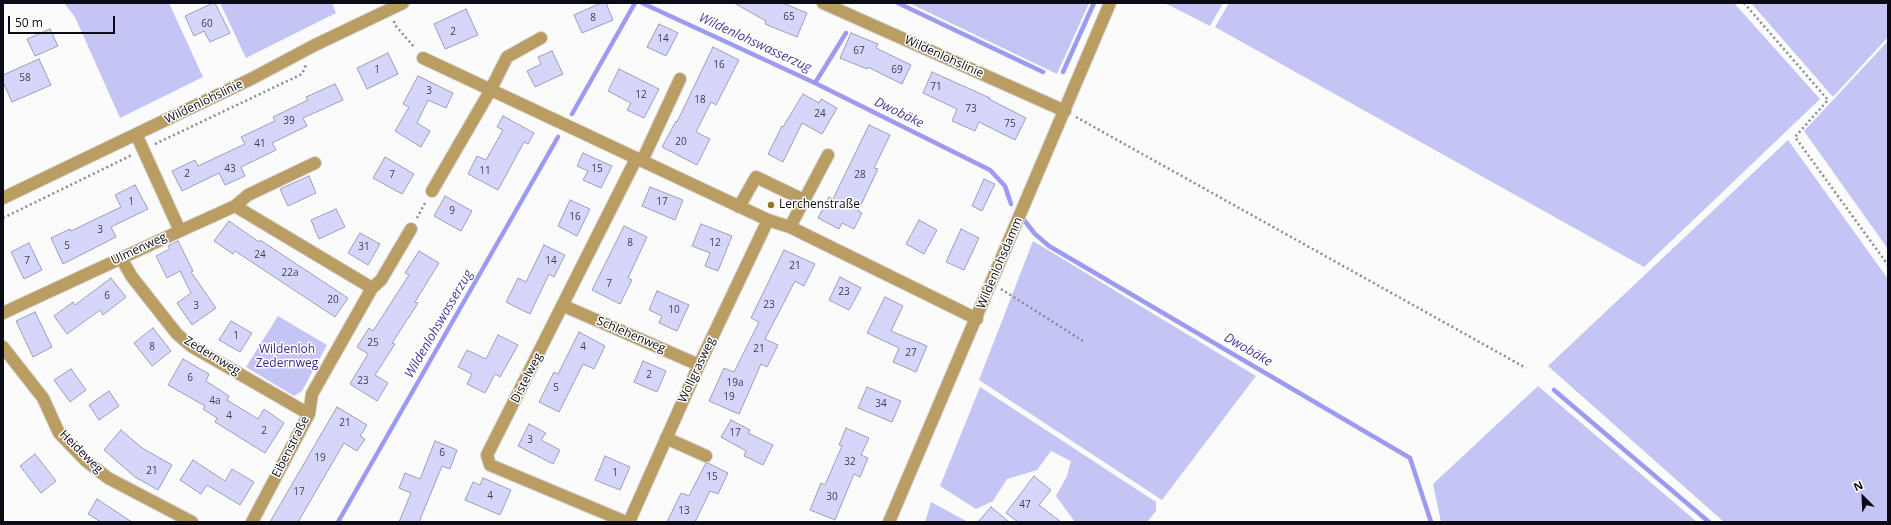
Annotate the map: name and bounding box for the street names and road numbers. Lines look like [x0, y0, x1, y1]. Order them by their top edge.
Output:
street label: Wildenlohslinie [902, 33, 986, 81]
street label: Wildenlohslinie [163, 77, 245, 127]
street label: Wildenlohsdamm [974, 215, 1026, 311]
street label: Ulmenweg [109, 230, 169, 268]
street label: Schlehenweg [594, 314, 668, 356]
street label: Zedernweg [182, 334, 242, 378]
street label: Wollgrasweg [676, 335, 718, 405]
street label: Distelweg [508, 351, 546, 405]
street label: Eibenstraße [269, 414, 313, 480]
street label: Heideweg [56, 427, 106, 477]

